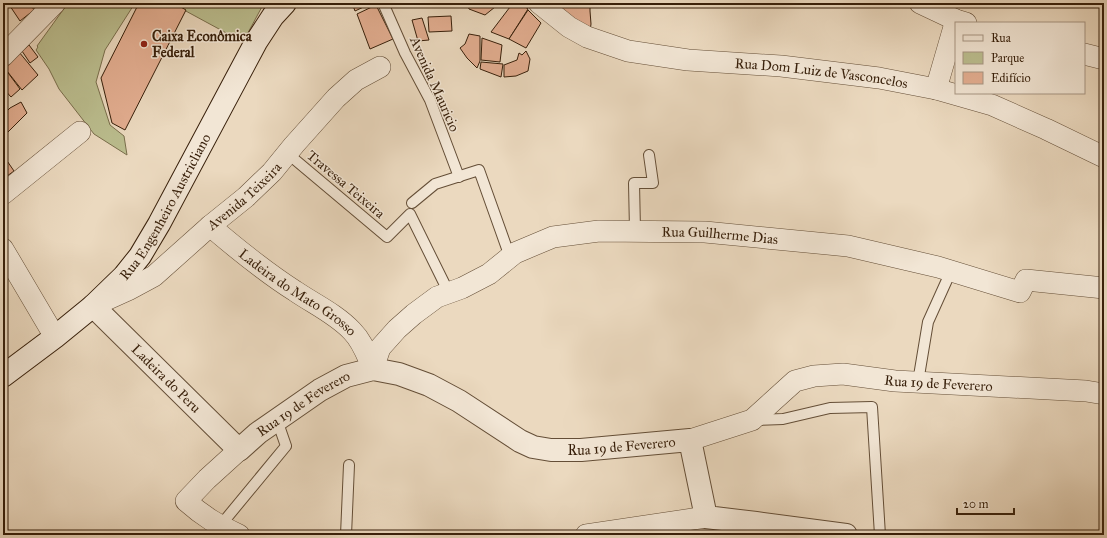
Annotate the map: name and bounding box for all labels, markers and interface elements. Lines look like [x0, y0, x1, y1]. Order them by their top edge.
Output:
legend [955, 22, 1085, 94]
place label: Caixa Econômica Federal [152, 28, 253, 61]
text: Rua [991, 31, 1012, 45]
street label: Avenida Mauricio [406, 33, 463, 134]
marker: Caixa Econômica Federal [139, 39, 149, 49]
text: Parque [991, 51, 1024, 66]
street label: Rua Dom Luiz de Vasconcelos [734, 55, 909, 92]
text: Edifício [991, 71, 1031, 85]
street label: Rua Engenheiro Austricliano [116, 131, 215, 284]
street label: Travessa Teixeira [303, 147, 388, 222]
street label: Avenida Teixeira [203, 159, 285, 235]
street label: Rua Guilherme Dias [662, 224, 779, 248]
street label: Ladeira do Mato Grosso [235, 245, 360, 339]
street label: Ladeira do Peru [128, 341, 205, 417]
street label: Rua 19 de Feverero [254, 367, 352, 440]
street label: Rua 19 de Feverero [883, 372, 993, 395]
street label: Rua 19 de Feverero [567, 433, 676, 459]
scale bar [957, 490, 1014, 516]
text: 20 m [963, 497, 989, 511]

